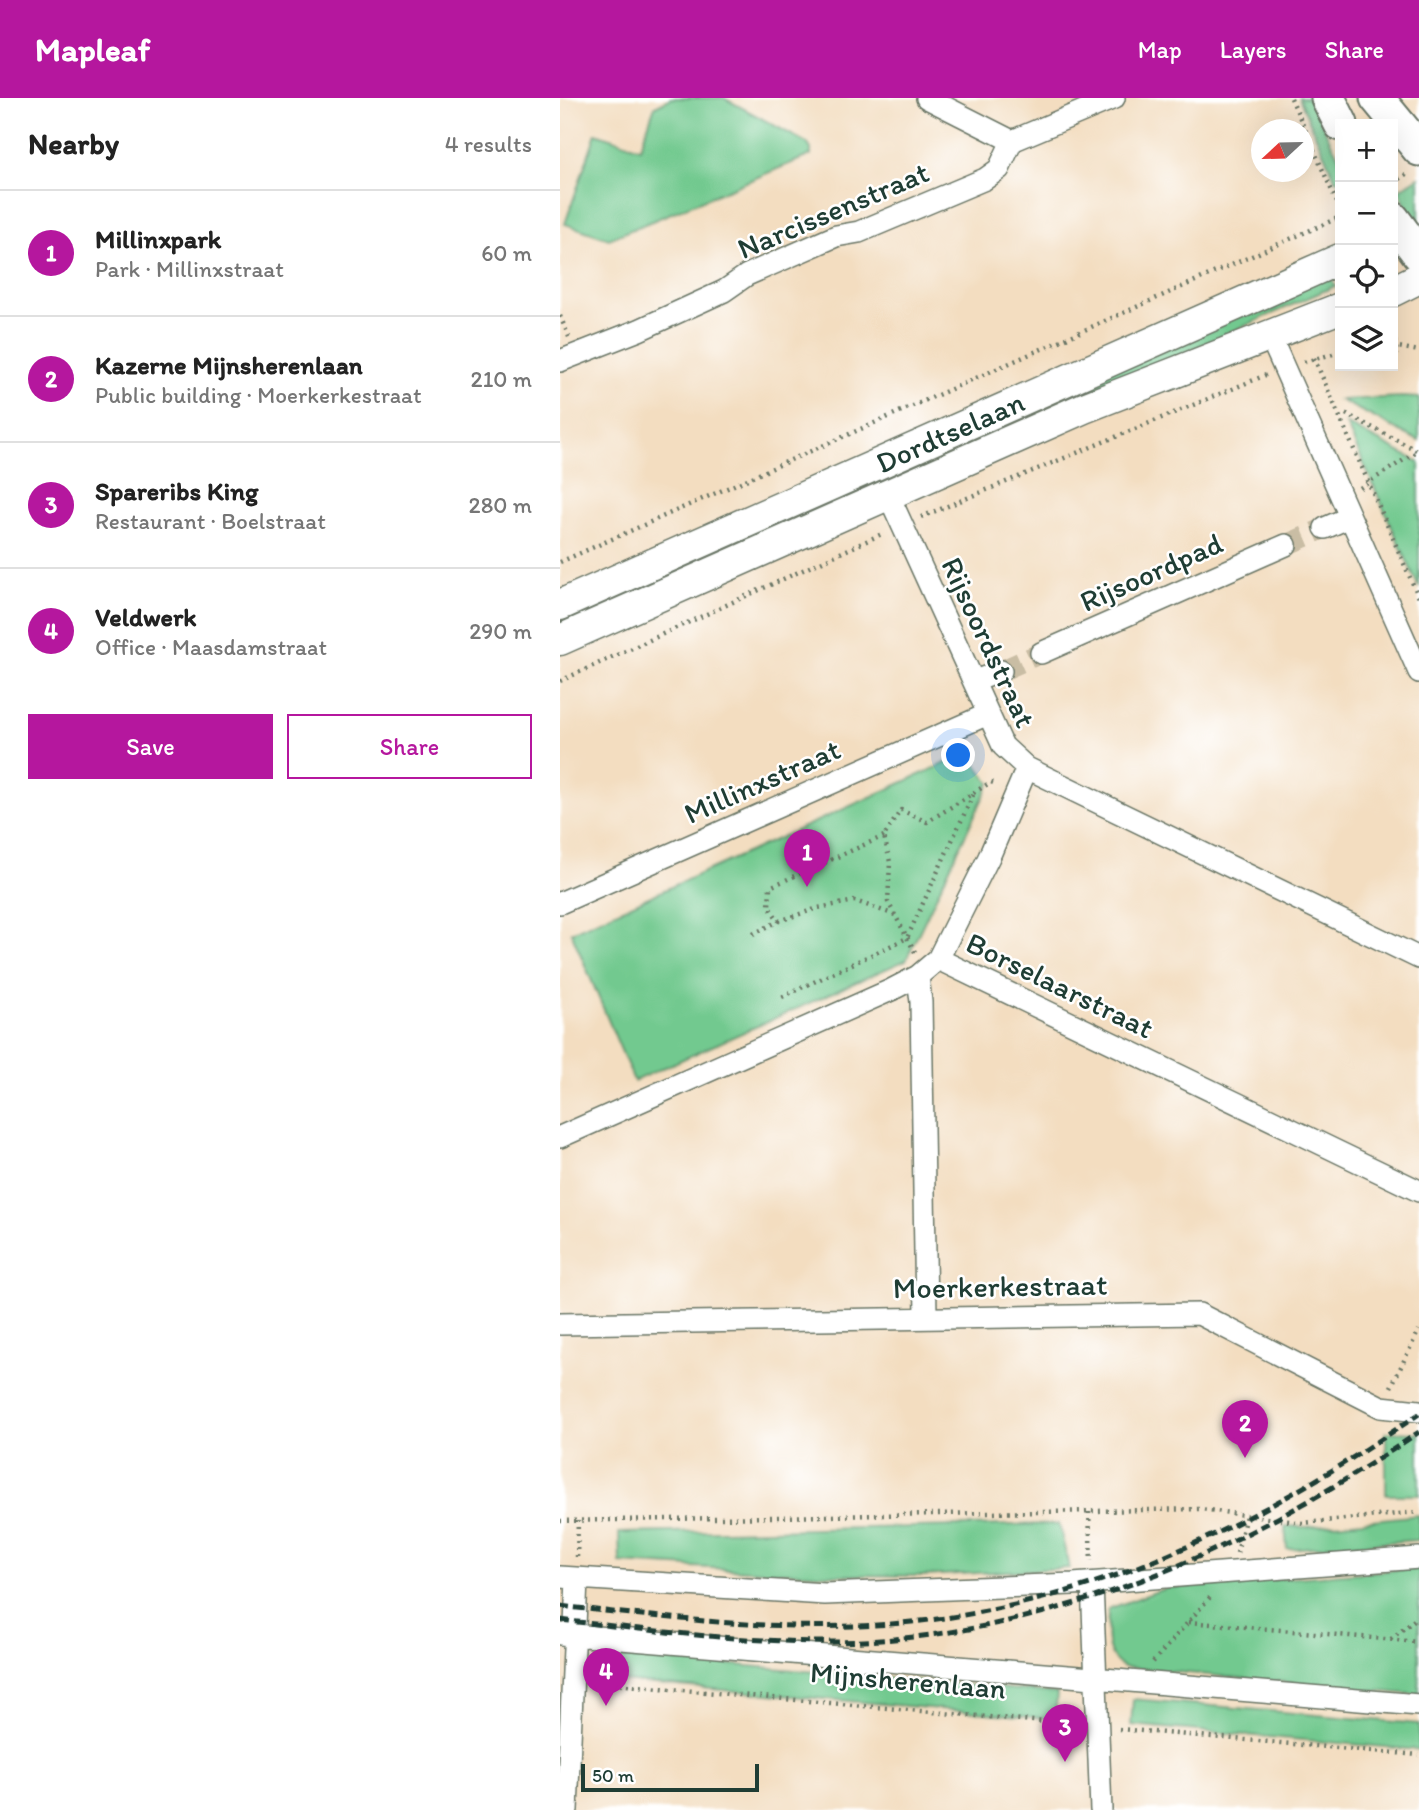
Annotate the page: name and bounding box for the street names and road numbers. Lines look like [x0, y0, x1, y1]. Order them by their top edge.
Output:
street label: Narcissenstraat [732, 153, 934, 267]
street label: Dordtselaan [870, 383, 1030, 481]
street label: Rijsoordpad [1074, 524, 1228, 620]
street label: Rijsoordstraat [933, 551, 1045, 733]
street label: Millinxstraat [678, 730, 846, 832]
street label: Borselaarstraat [960, 924, 1160, 1046]
street label: Moerkerkestraat [892, 1266, 1108, 1306]
street label: Mijnsherenlaan [809, 1653, 1007, 1707]

